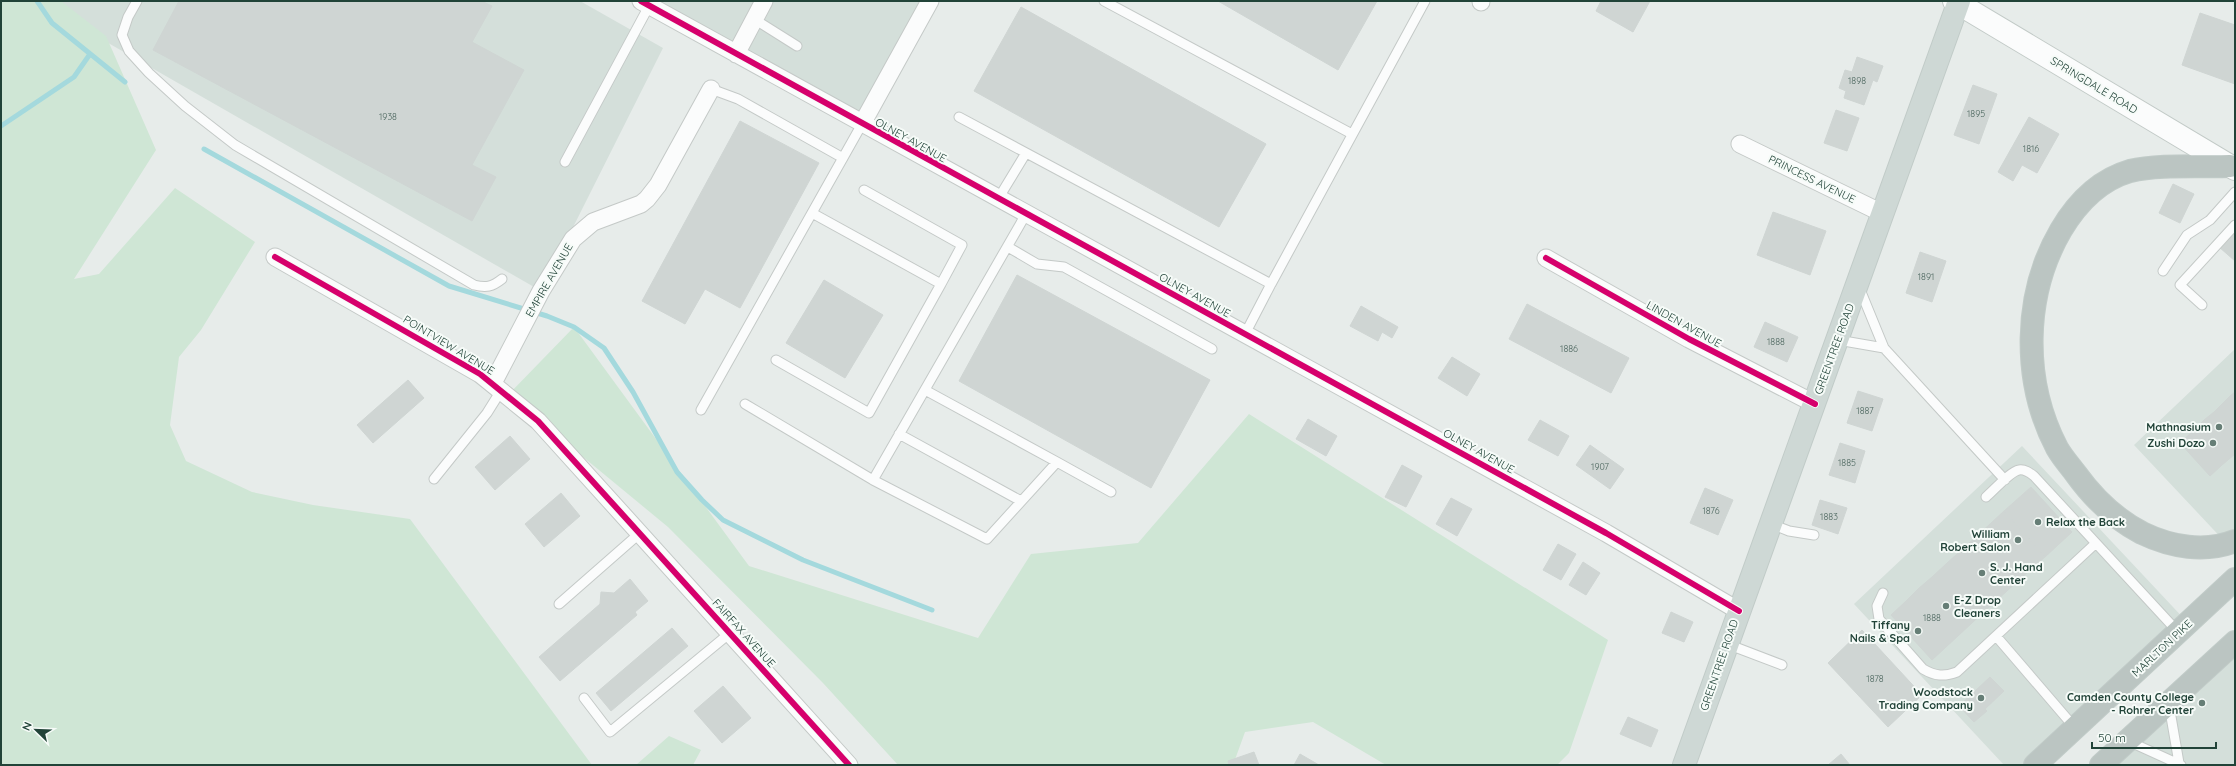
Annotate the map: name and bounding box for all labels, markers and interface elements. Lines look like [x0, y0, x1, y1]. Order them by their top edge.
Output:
street label: SPRINGDALE ROAD [2048, 53, 2140, 117]
house number: 1898 [1848, 75, 1866, 86]
house number: 1895 [1967, 108, 1985, 119]
house number: 1938 [379, 111, 397, 122]
street label: OLNEY AVENUE [873, 115, 949, 165]
house number: 1816 [2023, 143, 2039, 154]
street label: PRINCESS AVENUE [1766, 152, 1858, 206]
street label: EMPIRE AVENUE [522, 241, 576, 319]
street label: OLNEY AVENUE [1157, 270, 1233, 320]
house number: 1891 [1918, 271, 1934, 282]
street label: LINDEN AVENUE [1644, 298, 1724, 350]
street label: GREENTREE ROAD [1811, 302, 1857, 396]
street label: POINTVIEW AVENUE [401, 312, 497, 378]
house number: 1888 [1767, 336, 1785, 347]
house number: 1886 [1560, 343, 1578, 354]
house number: 1887 [1856, 405, 1874, 416]
place label: Mathnasium [2146, 420, 2211, 434]
marker: Mathnasium [2214, 422, 2224, 432]
street label: OLNEY AVENUE [1441, 426, 1517, 476]
place label: Zushi Dozo [2147, 436, 2205, 450]
marker: Zushi Dozo [2208, 438, 2218, 448]
house number: 1885 [1838, 457, 1856, 468]
house number: 1907 [1591, 461, 1609, 472]
house number: 1876 [1702, 505, 1720, 516]
house number: 1883 [1820, 511, 1838, 522]
place label: Relax the Back [2046, 515, 2125, 529]
marker: Relax the Back [2033, 517, 2043, 527]
place label: William Robert Salon [1940, 527, 2010, 554]
marker: William Robert Salon [2013, 535, 2023, 545]
place label: S. J. Hand Center [1990, 560, 2043, 587]
marker: S. J. Hand Center [1977, 568, 1987, 578]
place label: E-Z Drop Cleaners [1954, 593, 2001, 620]
street label: FAIRFAX AVENUE [710, 596, 778, 670]
marker: E-Z Drop Cleaners [1941, 601, 1951, 611]
house number: 1888 [1923, 612, 1941, 623]
street label: MARLTON PIKE [2129, 616, 2195, 680]
street label: GREENTREE ROAD [1697, 617, 1741, 713]
place label: Tiffany Nails & Spa [1850, 618, 1910, 645]
marker: Tiffany Nails & Spa [1913, 626, 1923, 636]
house number: 1878 [1866, 673, 1884, 684]
place label: Woodstock Trading Company [1878, 685, 1973, 712]
place label: Camden County College - Rohrer Center [2067, 690, 2195, 717]
marker: Woodstock Trading Company [1976, 693, 1986, 703]
marker: Camden County College - Rohrer Center [2197, 698, 2207, 708]
north arrow [16, 710, 56, 750]
text: N [19, 720, 35, 733]
scale bar [2092, 724, 2216, 750]
text: 50 m [2098, 730, 2126, 745]

